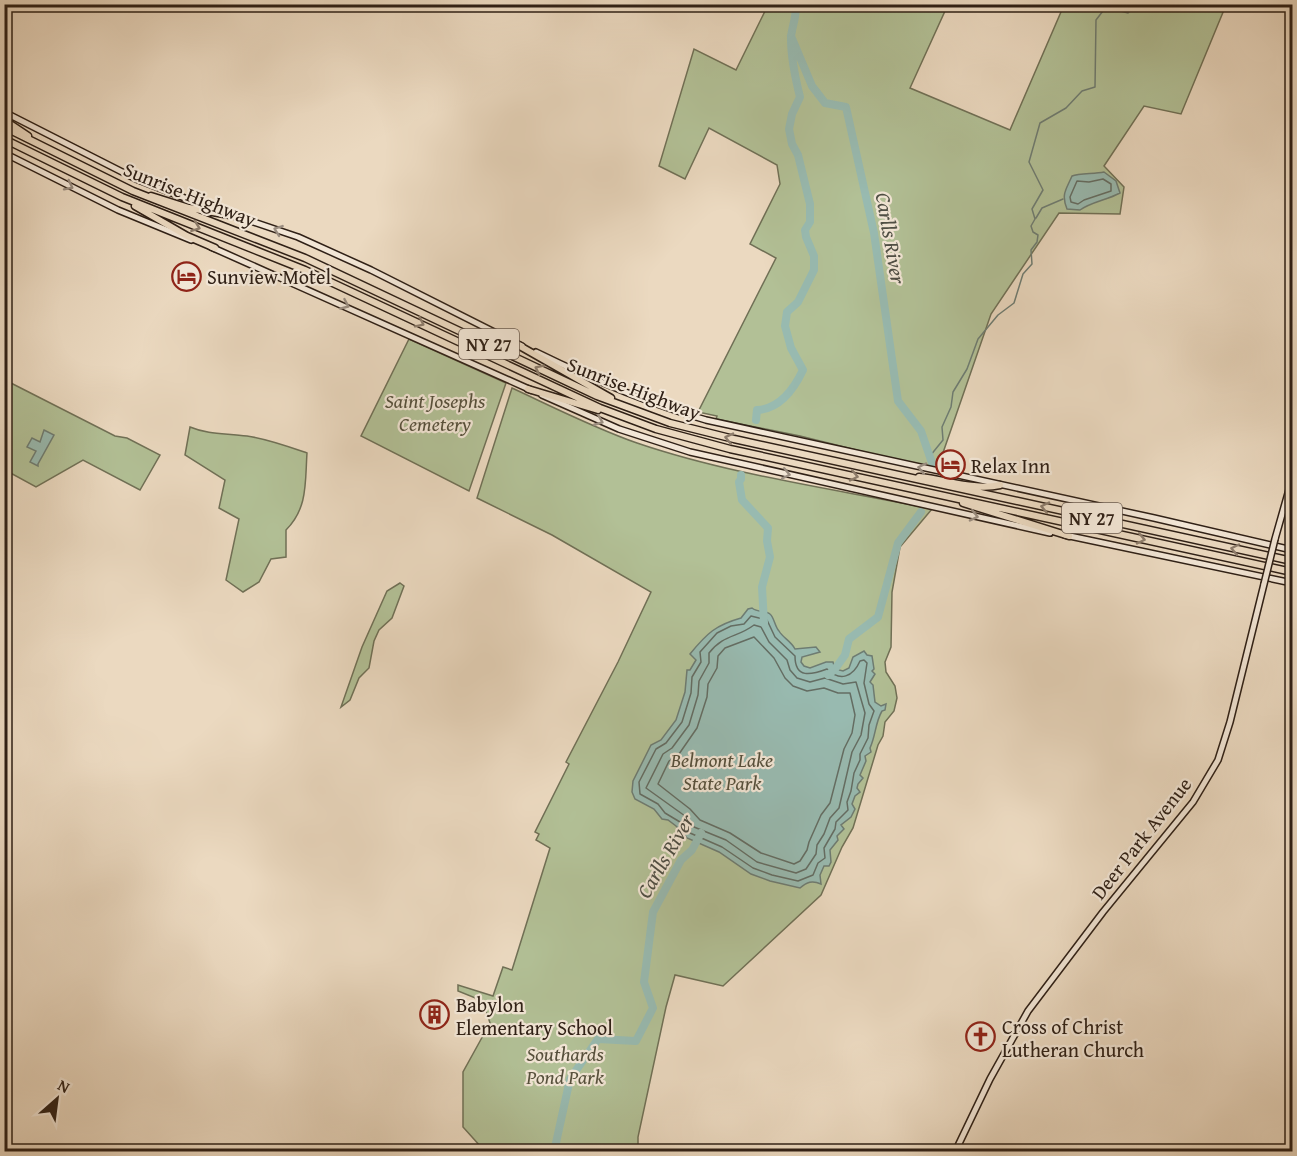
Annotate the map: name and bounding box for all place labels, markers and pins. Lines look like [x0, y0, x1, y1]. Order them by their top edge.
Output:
hotel icon: Sunview Motel [170, 260, 202, 292]
place label: Sunview Motel [207, 262, 331, 291]
hotel icon: Relax Inn [934, 449, 966, 481]
place label: Relax Inn [971, 451, 1050, 480]
place label: Babylon Elementary School [456, 990, 613, 1042]
building icon: Babylon Elementary School [419, 999, 451, 1031]
place label: Cross of Christ Lutheran Church [1002, 1012, 1144, 1064]
church icon: Cross of Christ Lutheran Church [965, 1021, 997, 1053]

